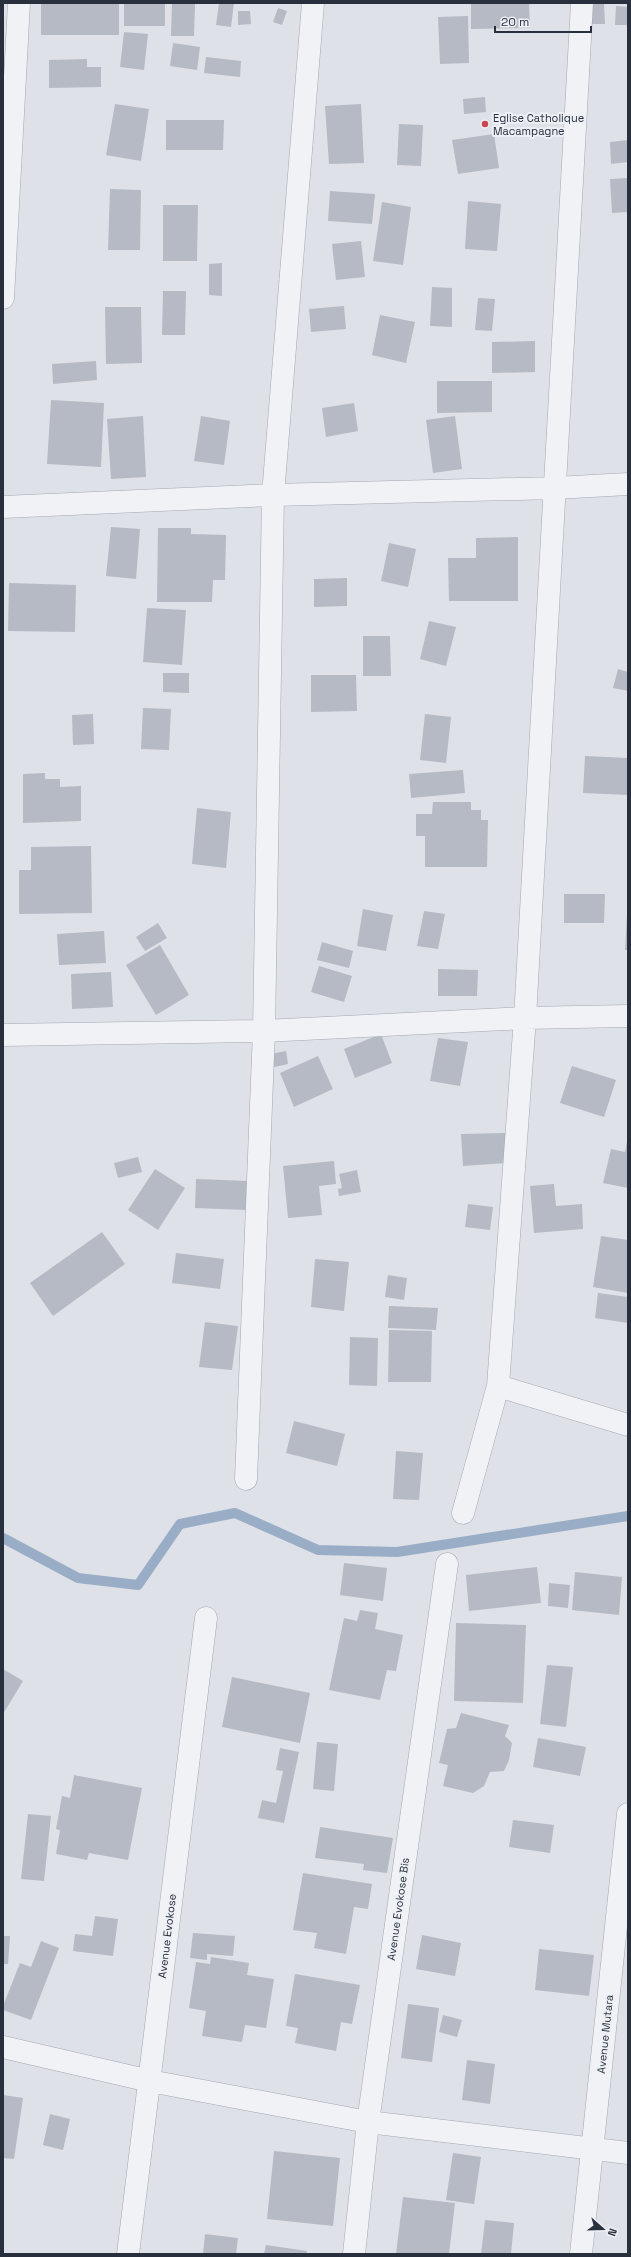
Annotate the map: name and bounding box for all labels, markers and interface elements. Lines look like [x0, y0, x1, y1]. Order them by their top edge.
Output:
scale bar [495, 8, 591, 34]
text: 20 m [501, 14, 529, 30]
place label: Eglise Catholique Macampagne [493, 111, 584, 138]
marker: Eglise Catholique Macampagne [480, 119, 490, 129]
street label: Avenue Evokose Bis [384, 1856, 412, 1961]
street label: Avenue Evokose [155, 1893, 179, 1979]
street label: Avenue Mutara [594, 1993, 616, 2074]
north arrow [583, 2209, 623, 2249]
text: N [605, 2227, 620, 2238]

